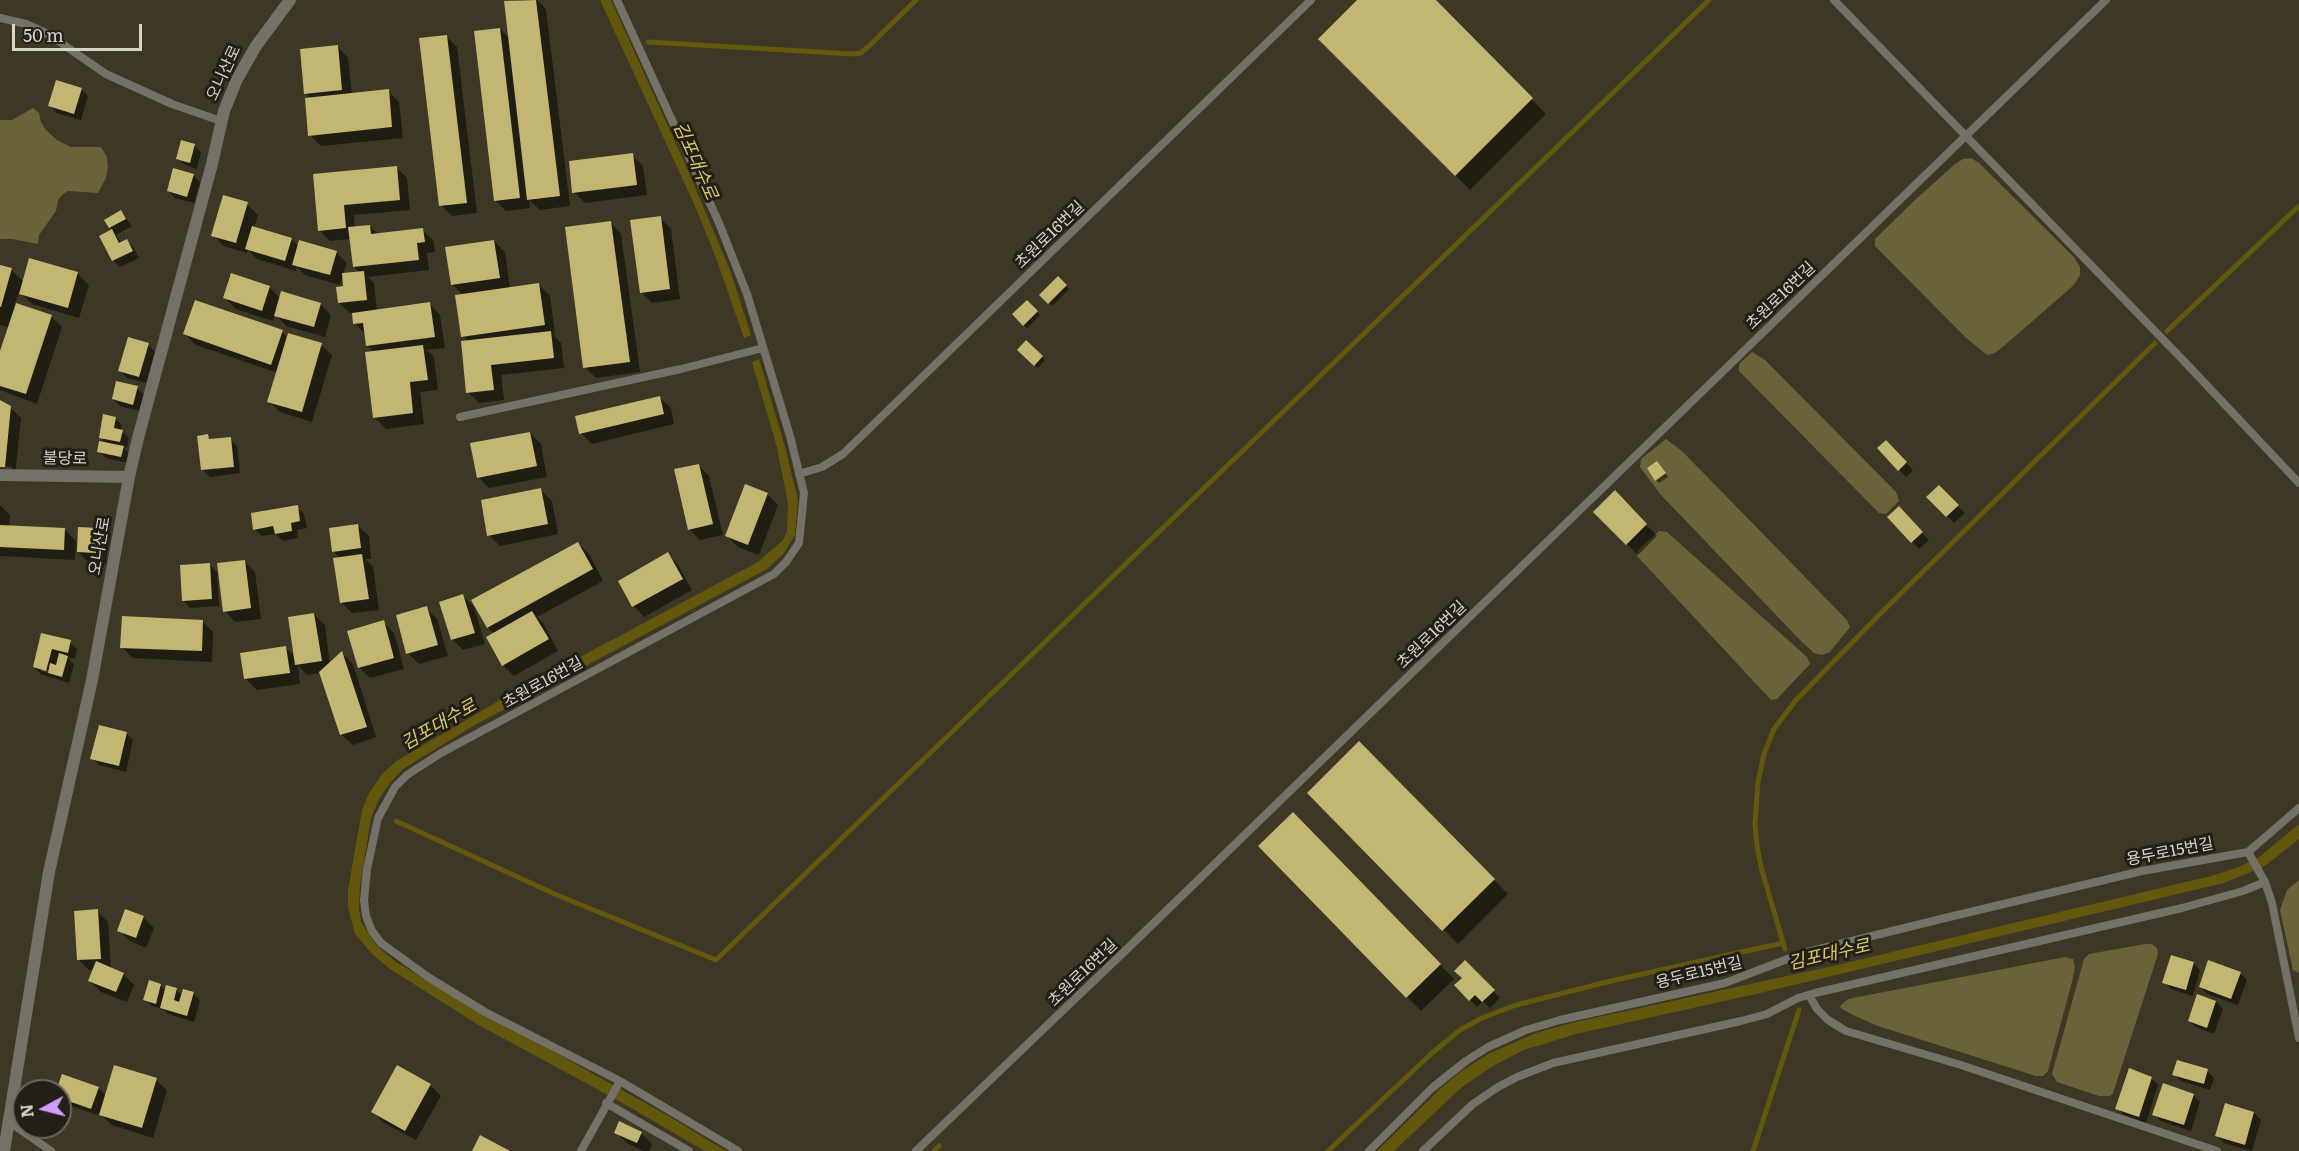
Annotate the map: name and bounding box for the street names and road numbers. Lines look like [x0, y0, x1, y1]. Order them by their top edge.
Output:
street label: 오니산로 [203, 42, 245, 104]
street label: 초원로16번길 [1011, 197, 1089, 273]
street label: 초원로16번길 [1742, 258, 1820, 334]
street label: 불당로 [43, 449, 87, 469]
street label: 오니산로 [85, 515, 115, 577]
street label: 초원로16번길 [1393, 597, 1471, 673]
street label: 초원로16번길 [500, 653, 586, 713]
street label: 용두로15번길 [2125, 834, 2215, 870]
street label: 초원로16번길 [1044, 935, 1122, 1011]
street label: 용두로15번길 [1654, 953, 1744, 993]

